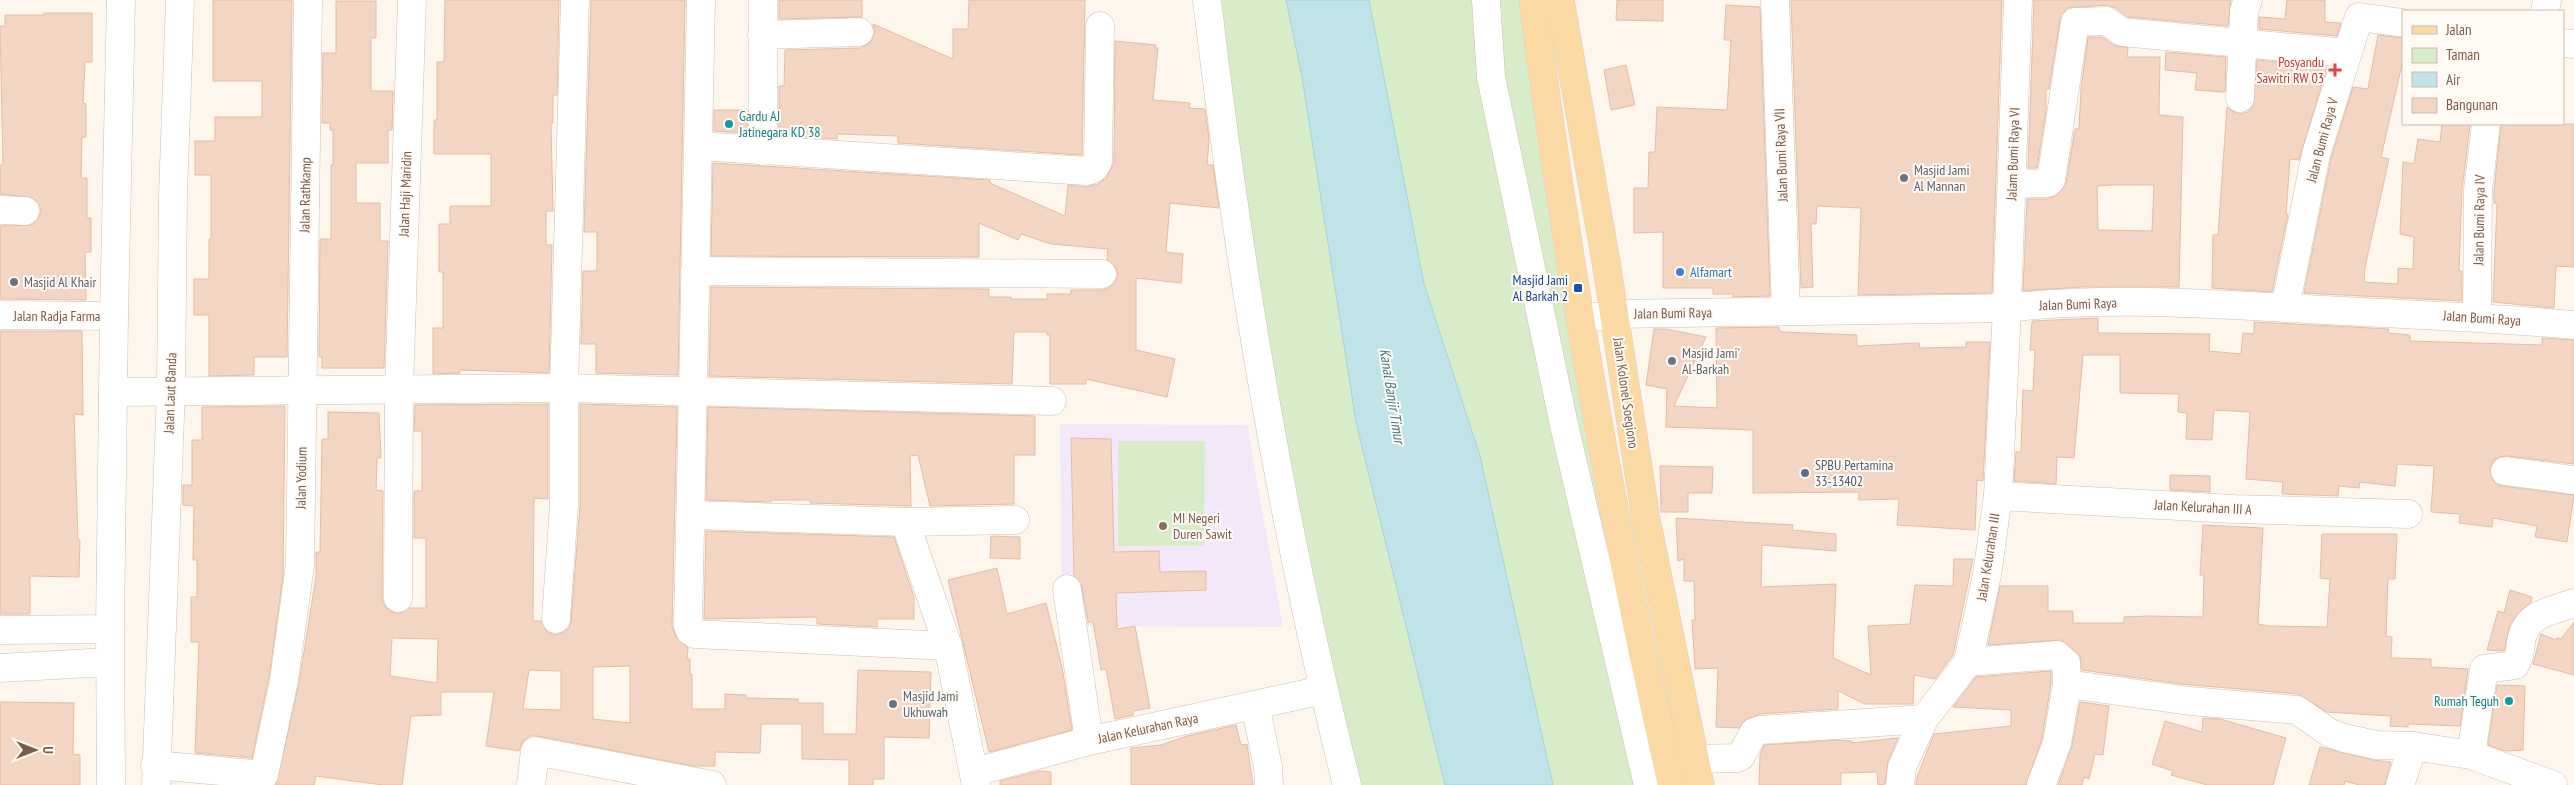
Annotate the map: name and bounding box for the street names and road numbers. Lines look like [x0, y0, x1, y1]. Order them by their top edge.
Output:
street label: Jalan Bumi Raya V [2302, 95, 2342, 185]
street label: Jalam Bumi Raya VI [2002, 107, 2024, 202]
street label: Jalan Bumi Raya VII [1770, 108, 1792, 203]
street label: Jalan Haji Maridin [394, 151, 415, 238]
street label: Jalan Rathkamp [295, 157, 315, 234]
street label: Jalan Bumi Raya IV [2469, 174, 2489, 266]
street label: Jalan Bumi Raya [2038, 294, 2117, 314]
street label: Jalan Bumi Raya [1633, 303, 1712, 323]
street label: Jalan Bumi Raya [2442, 306, 2522, 330]
street label: Jalan Radja Farma [13, 307, 100, 325]
street label: Jalan Kolonel Soegiono [1609, 335, 1643, 450]
street label: Jalan Laut Banda [160, 352, 180, 435]
street label: Jalan Yodium [291, 447, 311, 510]
street label: Jalan Kelurahan III A [2153, 495, 2253, 519]
street label: Jalan Kelurahan III [1972, 512, 2004, 603]
street label: Jalan Kelurahan Raya [1095, 709, 1200, 748]

